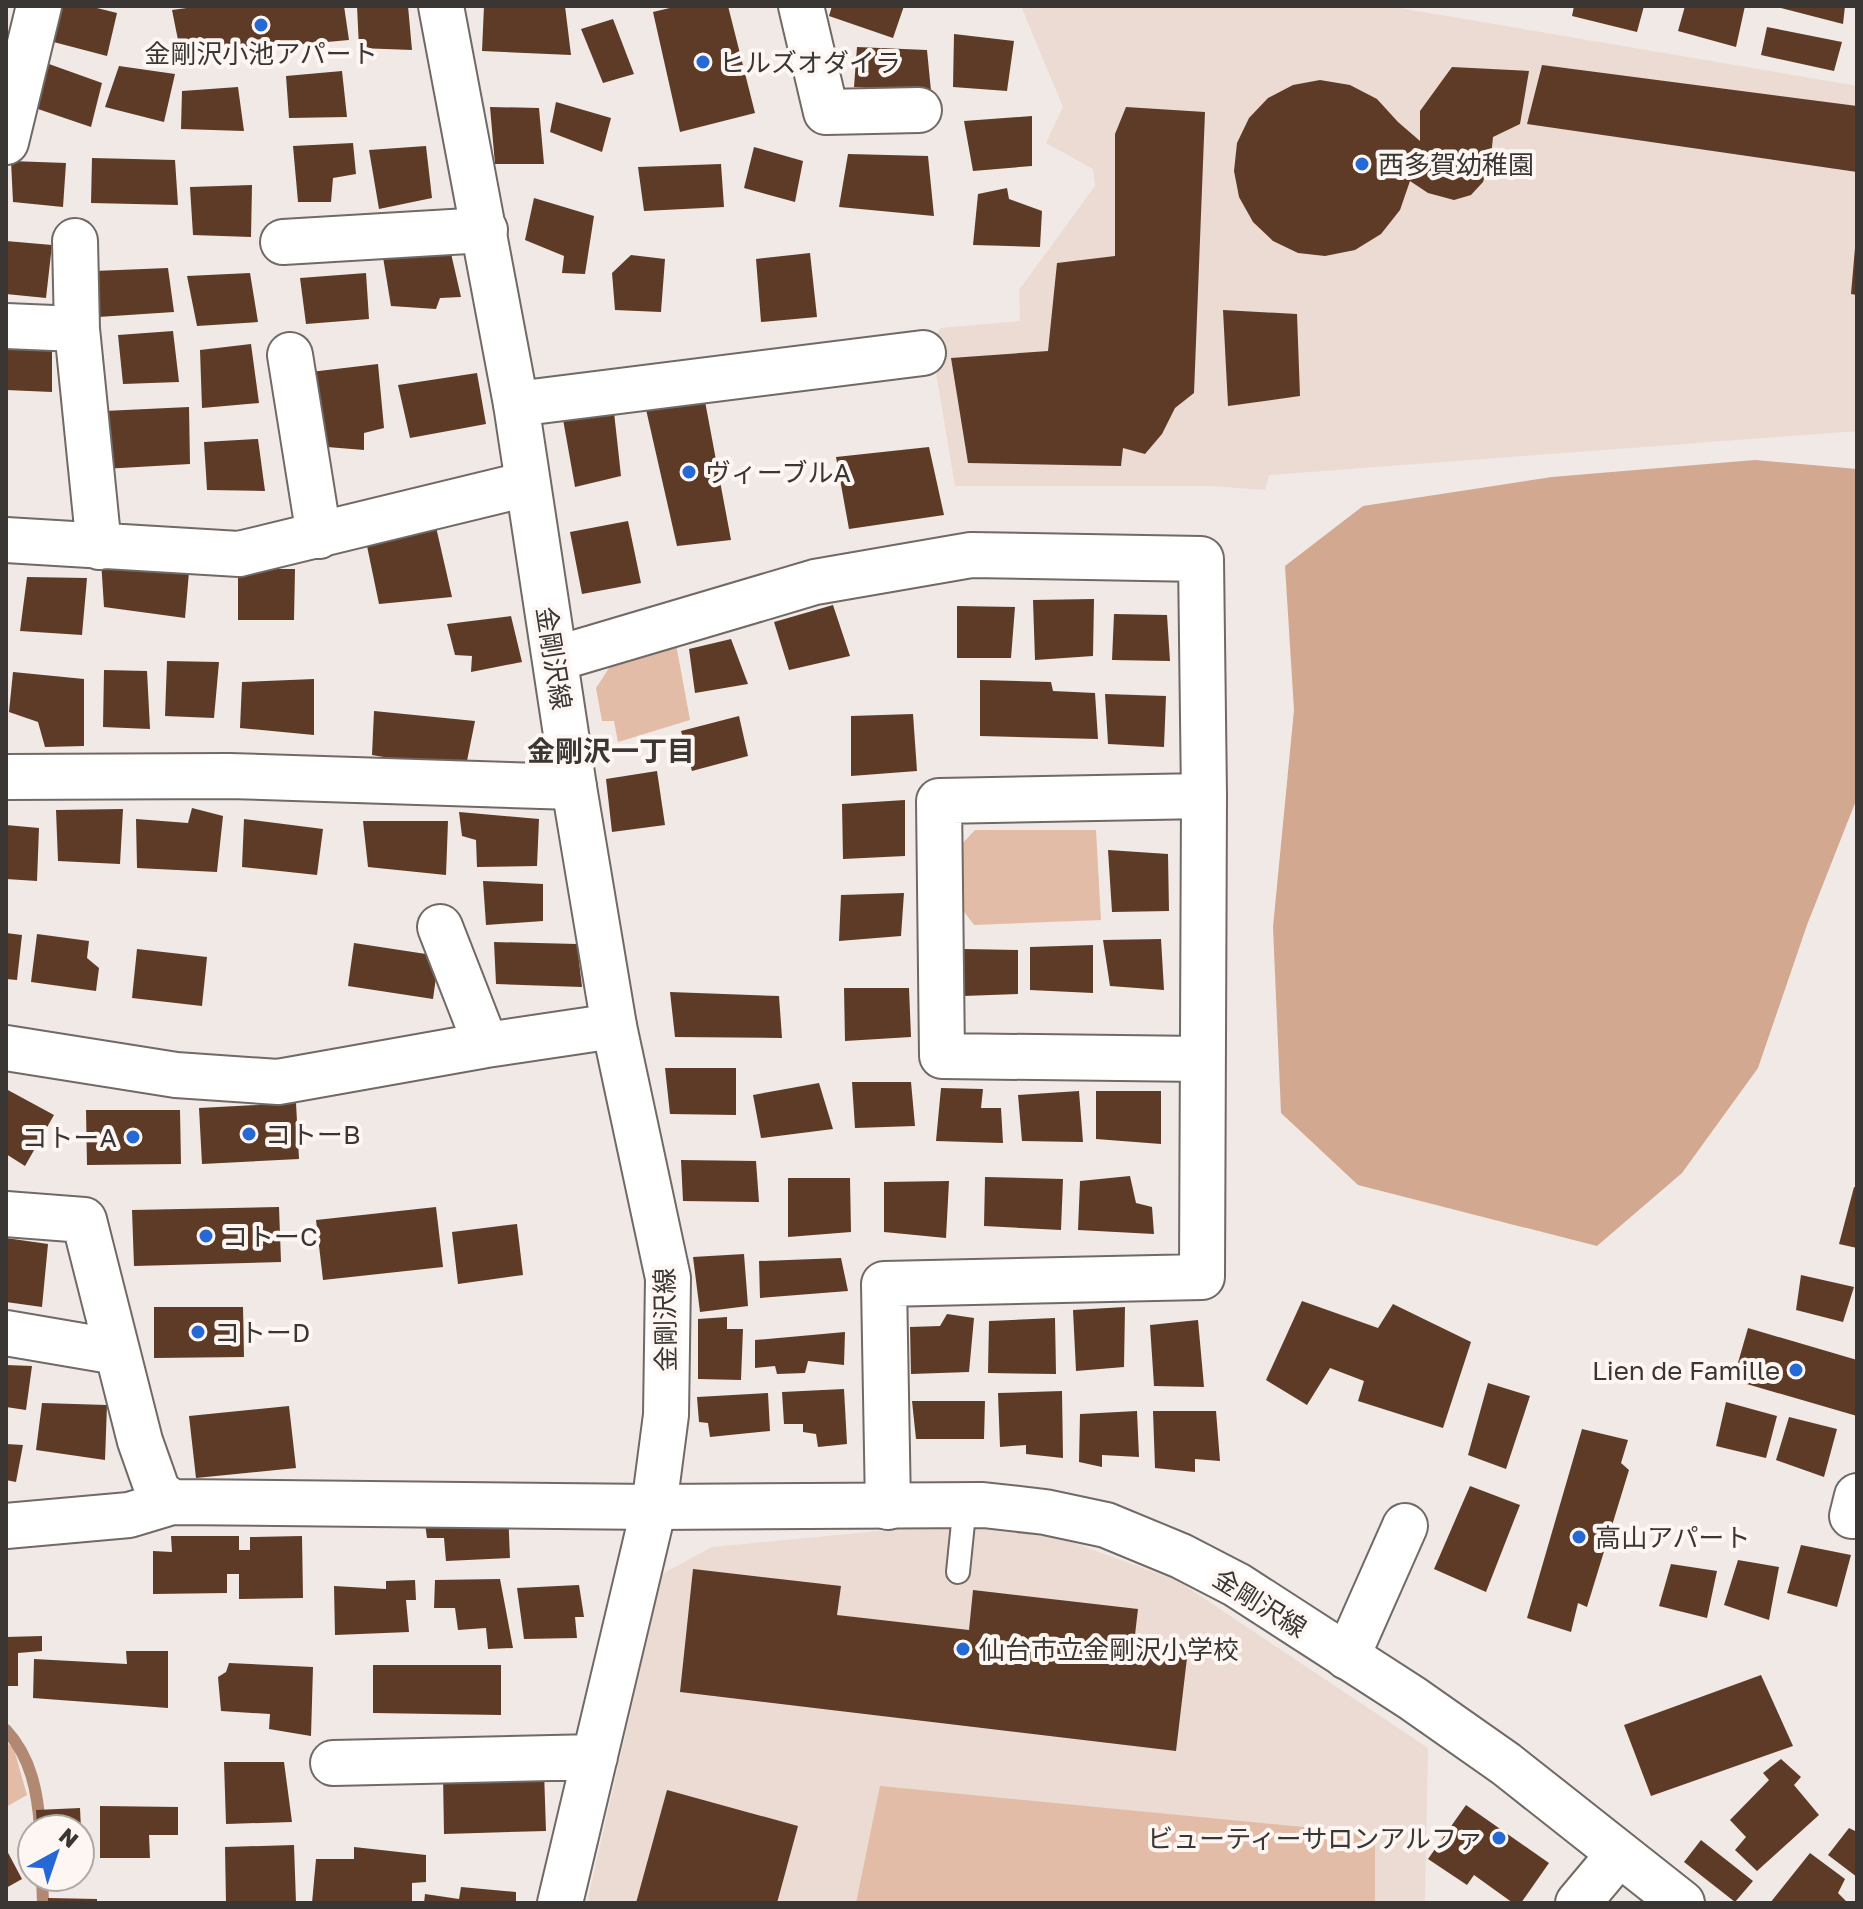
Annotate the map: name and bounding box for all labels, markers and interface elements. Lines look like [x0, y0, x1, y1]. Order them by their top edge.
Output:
marker: 金剛沢小池アパート [252, 16, 270, 34]
place label: 金剛沢小池アパート [144, 38, 378, 69]
place label: ヒルズオダイラ [719, 47, 901, 78]
marker: ヒルズオダイラ [694, 53, 712, 71]
place label: 西多賀幼稚園 [1378, 149, 1534, 180]
marker: 西多賀幼稚園 [1353, 155, 1371, 173]
place label: ヴィーブルA [705, 457, 851, 488]
marker: ヴィーブルA [680, 463, 698, 481]
street label: 金剛沢線 [531, 604, 577, 712]
district label: 金剛沢一丁目 [527, 734, 695, 767]
place label: コトーB [265, 1119, 360, 1150]
place label: コトーA [22, 1122, 117, 1153]
marker: コトーB [240, 1125, 258, 1143]
marker: コトーA [124, 1128, 142, 1146]
place label: コトーC [222, 1221, 318, 1252]
marker: コトーC [197, 1227, 215, 1245]
street label: 金剛沢線 [649, 1268, 681, 1372]
place label: コトーD [214, 1317, 310, 1348]
marker: コトーD [189, 1323, 207, 1341]
place label: Lien de Famille [1592, 1355, 1780, 1386]
marker: Lien de Famille [1787, 1361, 1805, 1379]
place label: 高山アパート [1595, 1522, 1750, 1553]
marker: 高山アパート [1570, 1528, 1588, 1546]
street label: 金剛沢線 [1208, 1562, 1312, 1644]
place label: 仙台市立金剛沢小学校 [979, 1634, 1239, 1665]
marker: 仙台市立金剛沢小学校 [954, 1640, 972, 1658]
north arrow [16, 1813, 96, 1893]
text: N [54, 1822, 84, 1853]
place label: ビューティーサロンアルファ [1147, 1823, 1483, 1854]
marker: ビューティーサロンアルファ [1490, 1829, 1508, 1847]

